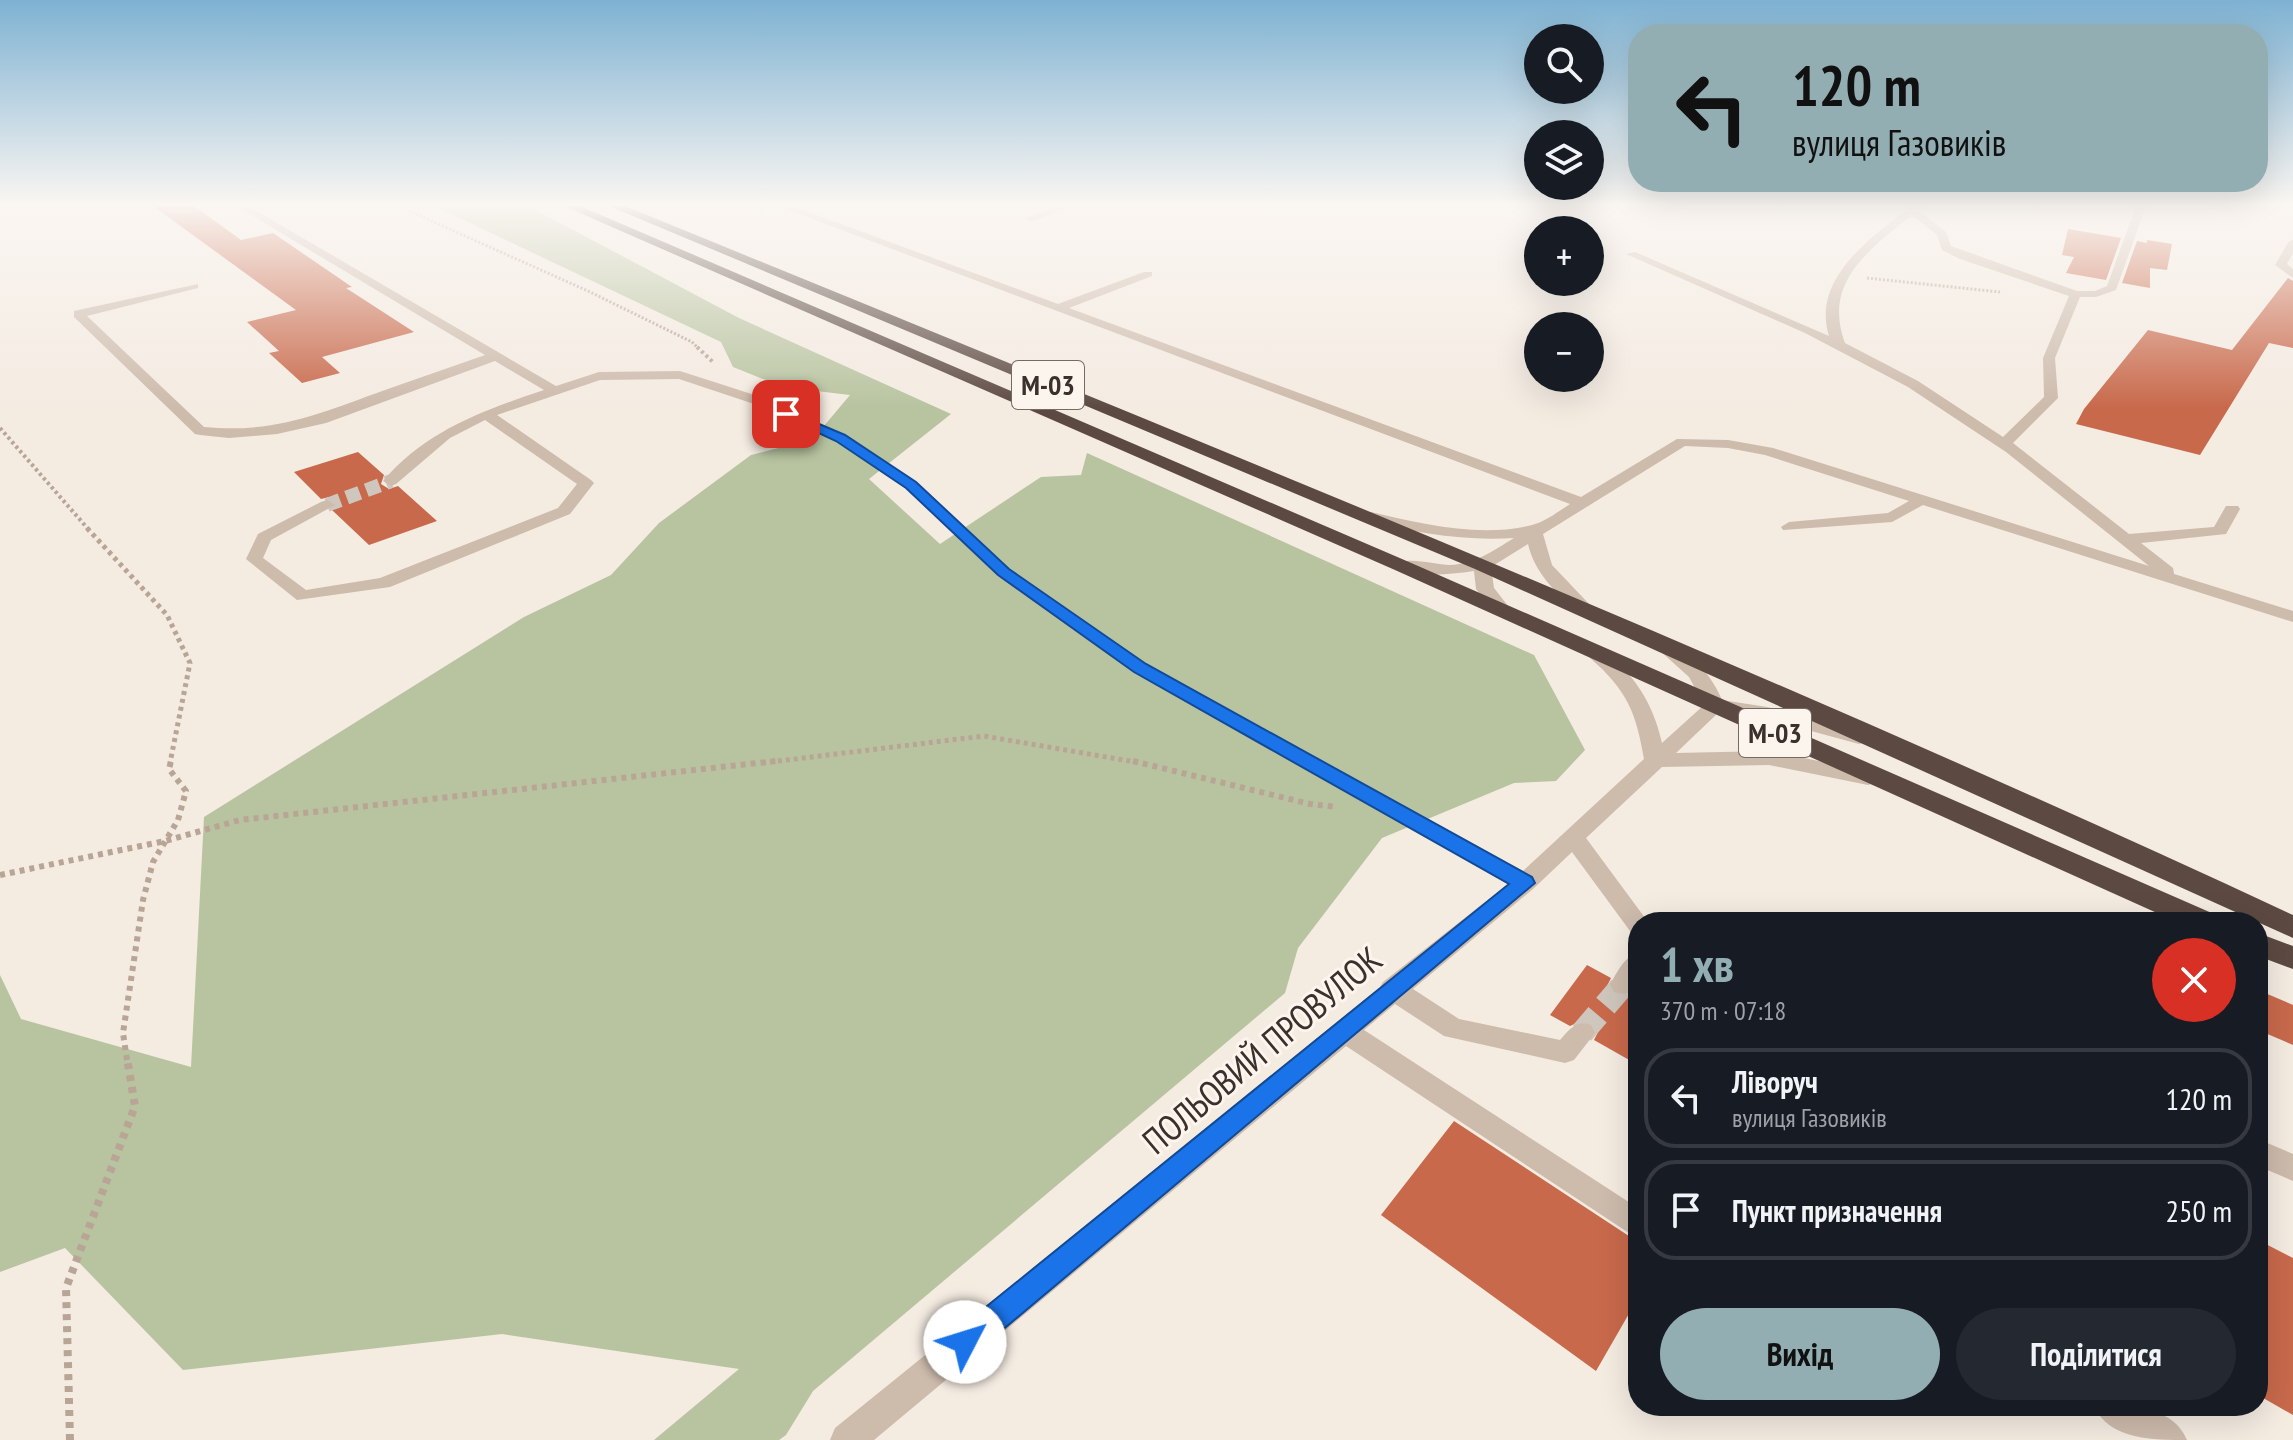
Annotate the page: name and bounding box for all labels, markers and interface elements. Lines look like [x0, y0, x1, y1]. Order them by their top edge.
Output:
map controls [1524, 24, 1604, 392]
button: search [1524, 24, 1604, 104]
text: 120 m [1792, 49, 1921, 121]
icon: left [1660, 56, 1764, 160]
text: вулиця Газовиків [1792, 119, 2006, 166]
button: layers [1524, 120, 1604, 200]
button: + [1524, 216, 1604, 296]
button: − [1524, 312, 1604, 392]
road number: М-03 [1012, 361, 1084, 409]
pin [752, 380, 820, 448]
icon: arrive [764, 392, 808, 436]
road number: М-03 [1739, 709, 1811, 757]
text: 1 хв [1660, 933, 1734, 995]
street label: ПОЛЬОВИЙ ПРОВУЛОК [1132, 936, 1391, 1164]
button: close [2152, 938, 2236, 1022]
text: 370 m · 07:18 [1660, 994, 1786, 1027]
text: Ліворуч [1732, 1062, 1818, 1101]
icon: left [1664, 1076, 1708, 1120]
text: 120 m [2166, 1079, 2232, 1118]
text: вулиця Газовиків [1732, 1101, 1887, 1134]
icon: arrive [1664, 1188, 1708, 1232]
text: Пункт призначення [1732, 1191, 1942, 1230]
text: 250 m [2166, 1191, 2232, 1230]
position arrow [923, 1300, 1007, 1384]
button: Вихід [1660, 1308, 1940, 1400]
button: Поділитися [1956, 1308, 2236, 1400]

